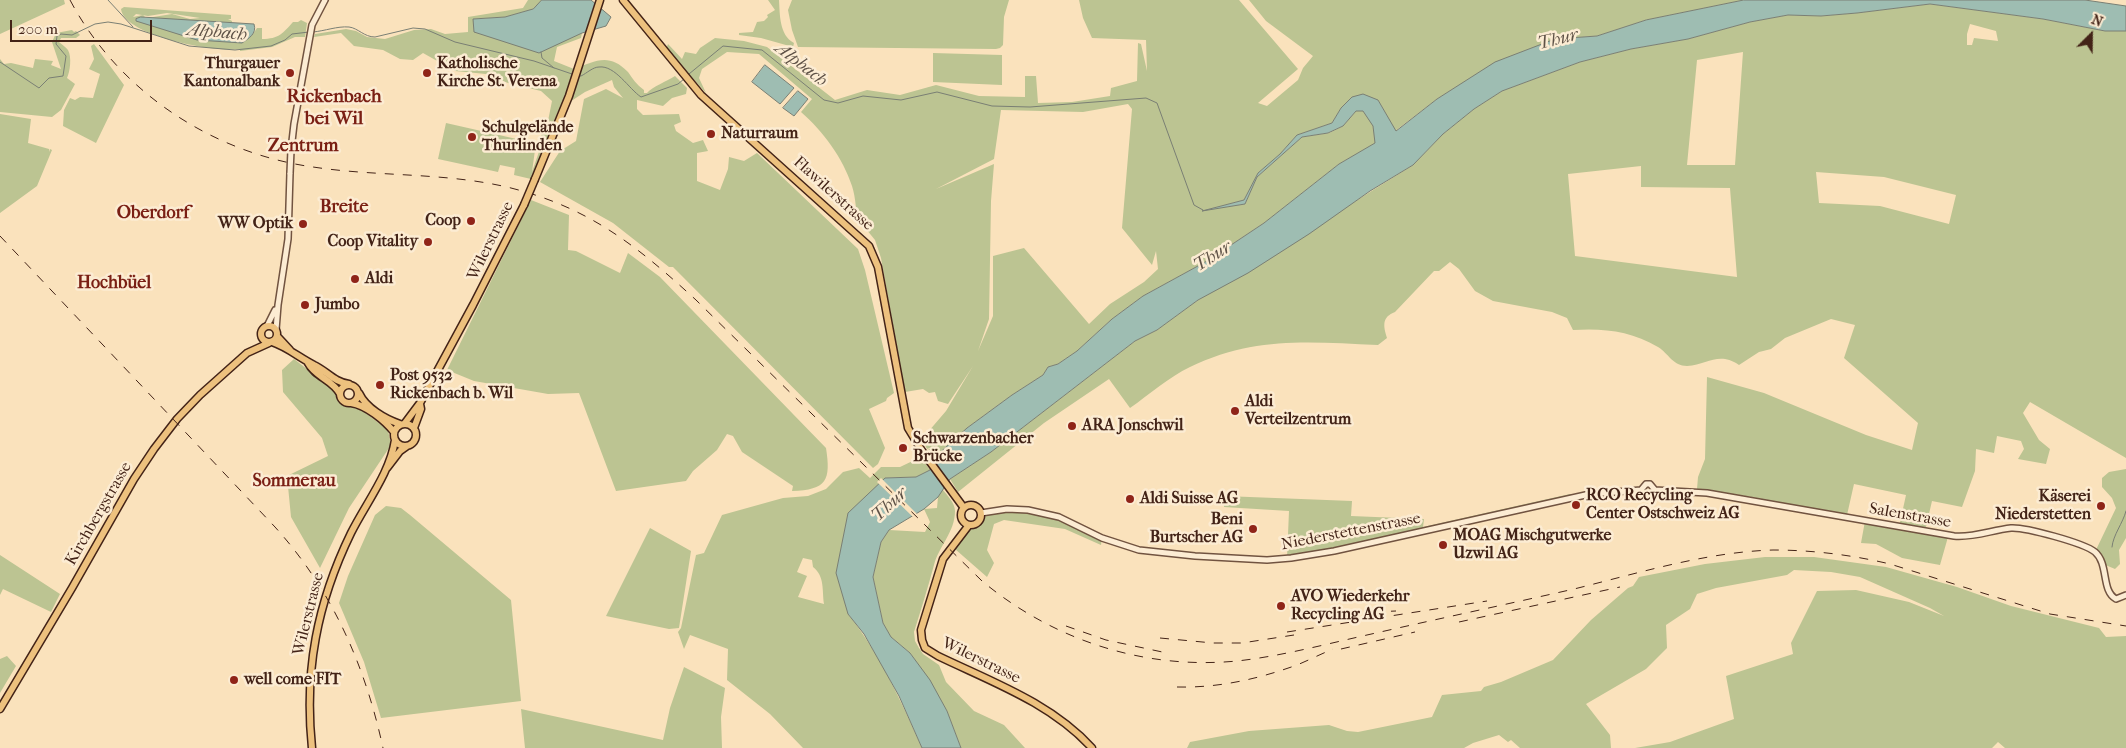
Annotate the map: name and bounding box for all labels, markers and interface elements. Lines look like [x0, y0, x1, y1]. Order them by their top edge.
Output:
scale bar [12, 10, 155, 42]
north arrow [2066, 10, 2116, 60]
text: N [2089, 11, 2105, 31]
text: 200 m [18, 20, 58, 38]
water label: Alpbach [186, 20, 248, 46]
water label: Thur [1536, 25, 1580, 55]
water label: Alpbach [771, 38, 831, 92]
place label: Thurgauer Kantonalbank [184, 54, 280, 92]
place label: Katholische Kirche St. Verena [437, 54, 557, 92]
marker: Thurgauer Kantonalbank [284, 67, 296, 79]
marker: Katholische Kirche St. Verena [421, 67, 433, 79]
district label: Rickenbach bei Wil [286, 86, 382, 130]
place label: Schulgelände Thurlinden [482, 118, 574, 156]
place label: Naturraum [721, 124, 798, 144]
marker: Naturraum [705, 128, 717, 140]
marker: Schulgelände Thurlinden [466, 131, 478, 143]
district label: Zentrum [268, 136, 338, 158]
street label: Flawilerstrasse [789, 153, 877, 235]
district label: Breite [320, 197, 368, 219]
street label: Wilerstrasse [464, 199, 518, 283]
district label: Oberdorf [117, 203, 189, 225]
place label: Coop [425, 211, 461, 231]
place label: WW Optik [218, 214, 293, 234]
marker: Coop [465, 215, 477, 227]
marker: WW Optik [297, 218, 309, 230]
place label: Coop Vitality [327, 232, 418, 252]
marker: Coop Vitality [422, 236, 434, 248]
water label: Thur [1190, 237, 1236, 277]
place label: Aldi [365, 269, 393, 289]
district label: Hochbüel [77, 273, 151, 295]
marker: Aldi [349, 273, 361, 285]
place label: Jumbo [315, 295, 360, 315]
marker: Jumbo [299, 299, 311, 311]
place label: Post 9532 Rickenbach b. Wil [390, 366, 513, 404]
marker: Post 9532 Rickenbach b. Wil [374, 379, 386, 391]
place label: Aldi Verteilzentrum [1245, 392, 1351, 430]
marker: Aldi Verteilzentrum [1229, 405, 1241, 417]
place label: ARA Jonschwil [1082, 416, 1183, 436]
marker: ARA Jonschwil [1066, 420, 1078, 432]
place label: Schwarzenbacher Brücke [913, 429, 1033, 467]
marker: Schwarzenbacher Brücke [897, 442, 909, 454]
street label: Kirchbergstrasse [62, 459, 136, 569]
district label: Sommerau [252, 471, 336, 493]
water label: Thur [868, 483, 912, 527]
place label: RCO Recycling Center Ostschweiz AG [1586, 486, 1740, 524]
place label: Käserei Niederstetten [1995, 487, 2091, 525]
place label: Aldi Suisse AG [1140, 489, 1238, 509]
marker: Aldi Suisse AG [1124, 493, 1136, 505]
marker: RCO Recycling Center Ostschweiz AG [1570, 499, 1582, 511]
street label: Salenstrasse [1868, 499, 1952, 533]
marker: Käserei Niederstetten [2095, 500, 2107, 512]
street label: Niederstettenstrasse [1280, 509, 1422, 555]
place label: Beni Burtscher AG [1150, 510, 1243, 548]
marker: Beni Burtscher AG [1247, 523, 1259, 535]
place label: MOAG Mischgutwerke Uzwil AG [1453, 526, 1611, 564]
marker: MOAG Mischgutwerke Uzwil AG [1437, 539, 1449, 551]
street label: Wilerstrasse [289, 570, 329, 658]
place label: AVO Wiederkehr Recycling AG [1291, 587, 1410, 625]
marker: AVO Wiederkehr Recycling AG [1275, 600, 1287, 612]
street label: Wilerstrasse [939, 634, 1023, 688]
place label: well come FIT [244, 670, 341, 690]
marker: well come FIT [228, 674, 240, 686]

